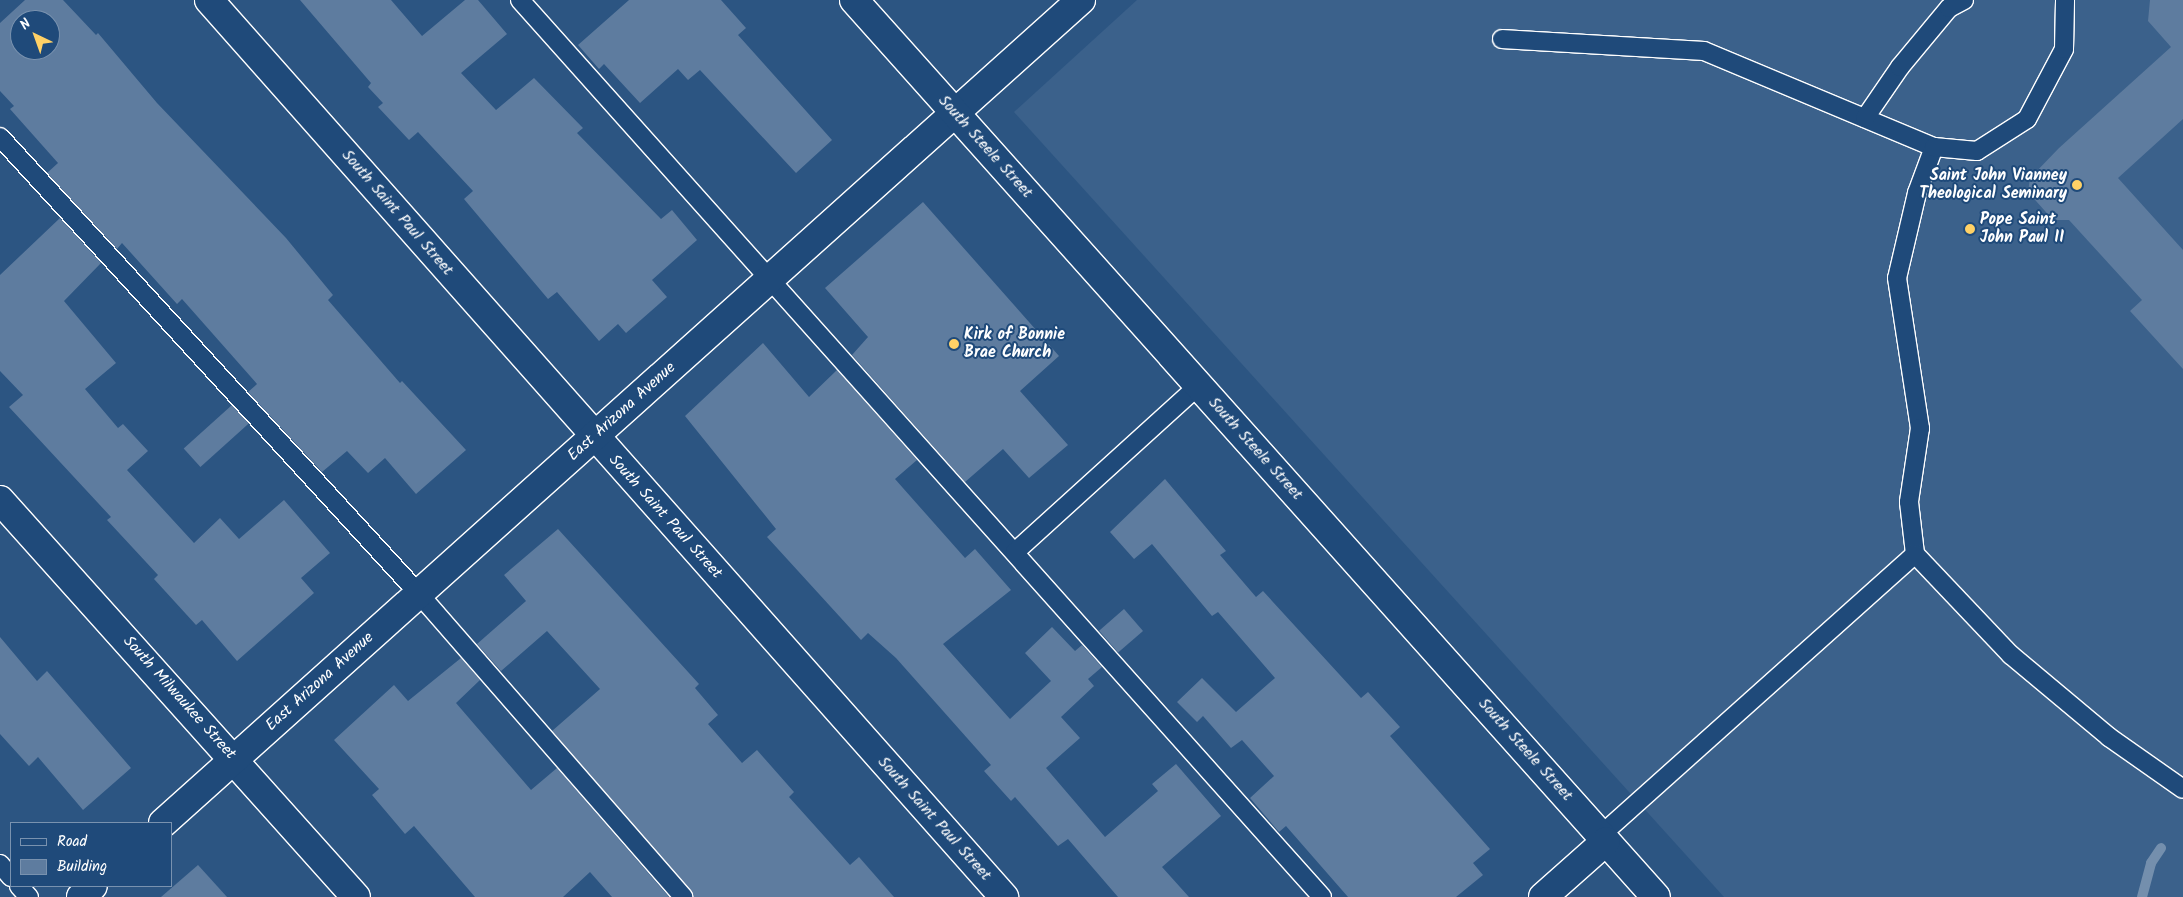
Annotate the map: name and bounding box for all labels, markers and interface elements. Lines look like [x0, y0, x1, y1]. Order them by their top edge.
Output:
north arrow [10, 10, 60, 60]
text: N [15, 13, 36, 36]
street label: South Steele Street [934, 92, 1036, 202]
street label: South Saint Paul Street [337, 146, 457, 280]
place label: Saint John Vianney Theological Seminary [1919, 166, 2067, 204]
marker: Saint John Vianney Theological Seminary [2071, 179, 2083, 191]
place label: Pope Saint John Paul II [1980, 210, 2064, 248]
marker: Pope Saint John Paul II [1964, 223, 1976, 235]
place label: Kirk of Bonnie Brae Church [964, 325, 1065, 363]
marker: Kirk of Bonnie Brae Church [948, 338, 960, 350]
street label: East Arizona Avenue [564, 358, 680, 466]
street label: South Steele Street [1204, 394, 1306, 504]
street label: South Saint Paul Street [604, 451, 726, 583]
street label: East Arizona Avenue [262, 628, 378, 736]
street label: South Milwaukee Street [118, 632, 240, 764]
street label: South Steele Street [1474, 695, 1576, 805]
street label: South Saint Paul Street [873, 753, 995, 885]
legend [10, 822, 172, 887]
text: Road [57, 830, 87, 854]
text: Building [57, 855, 107, 879]

